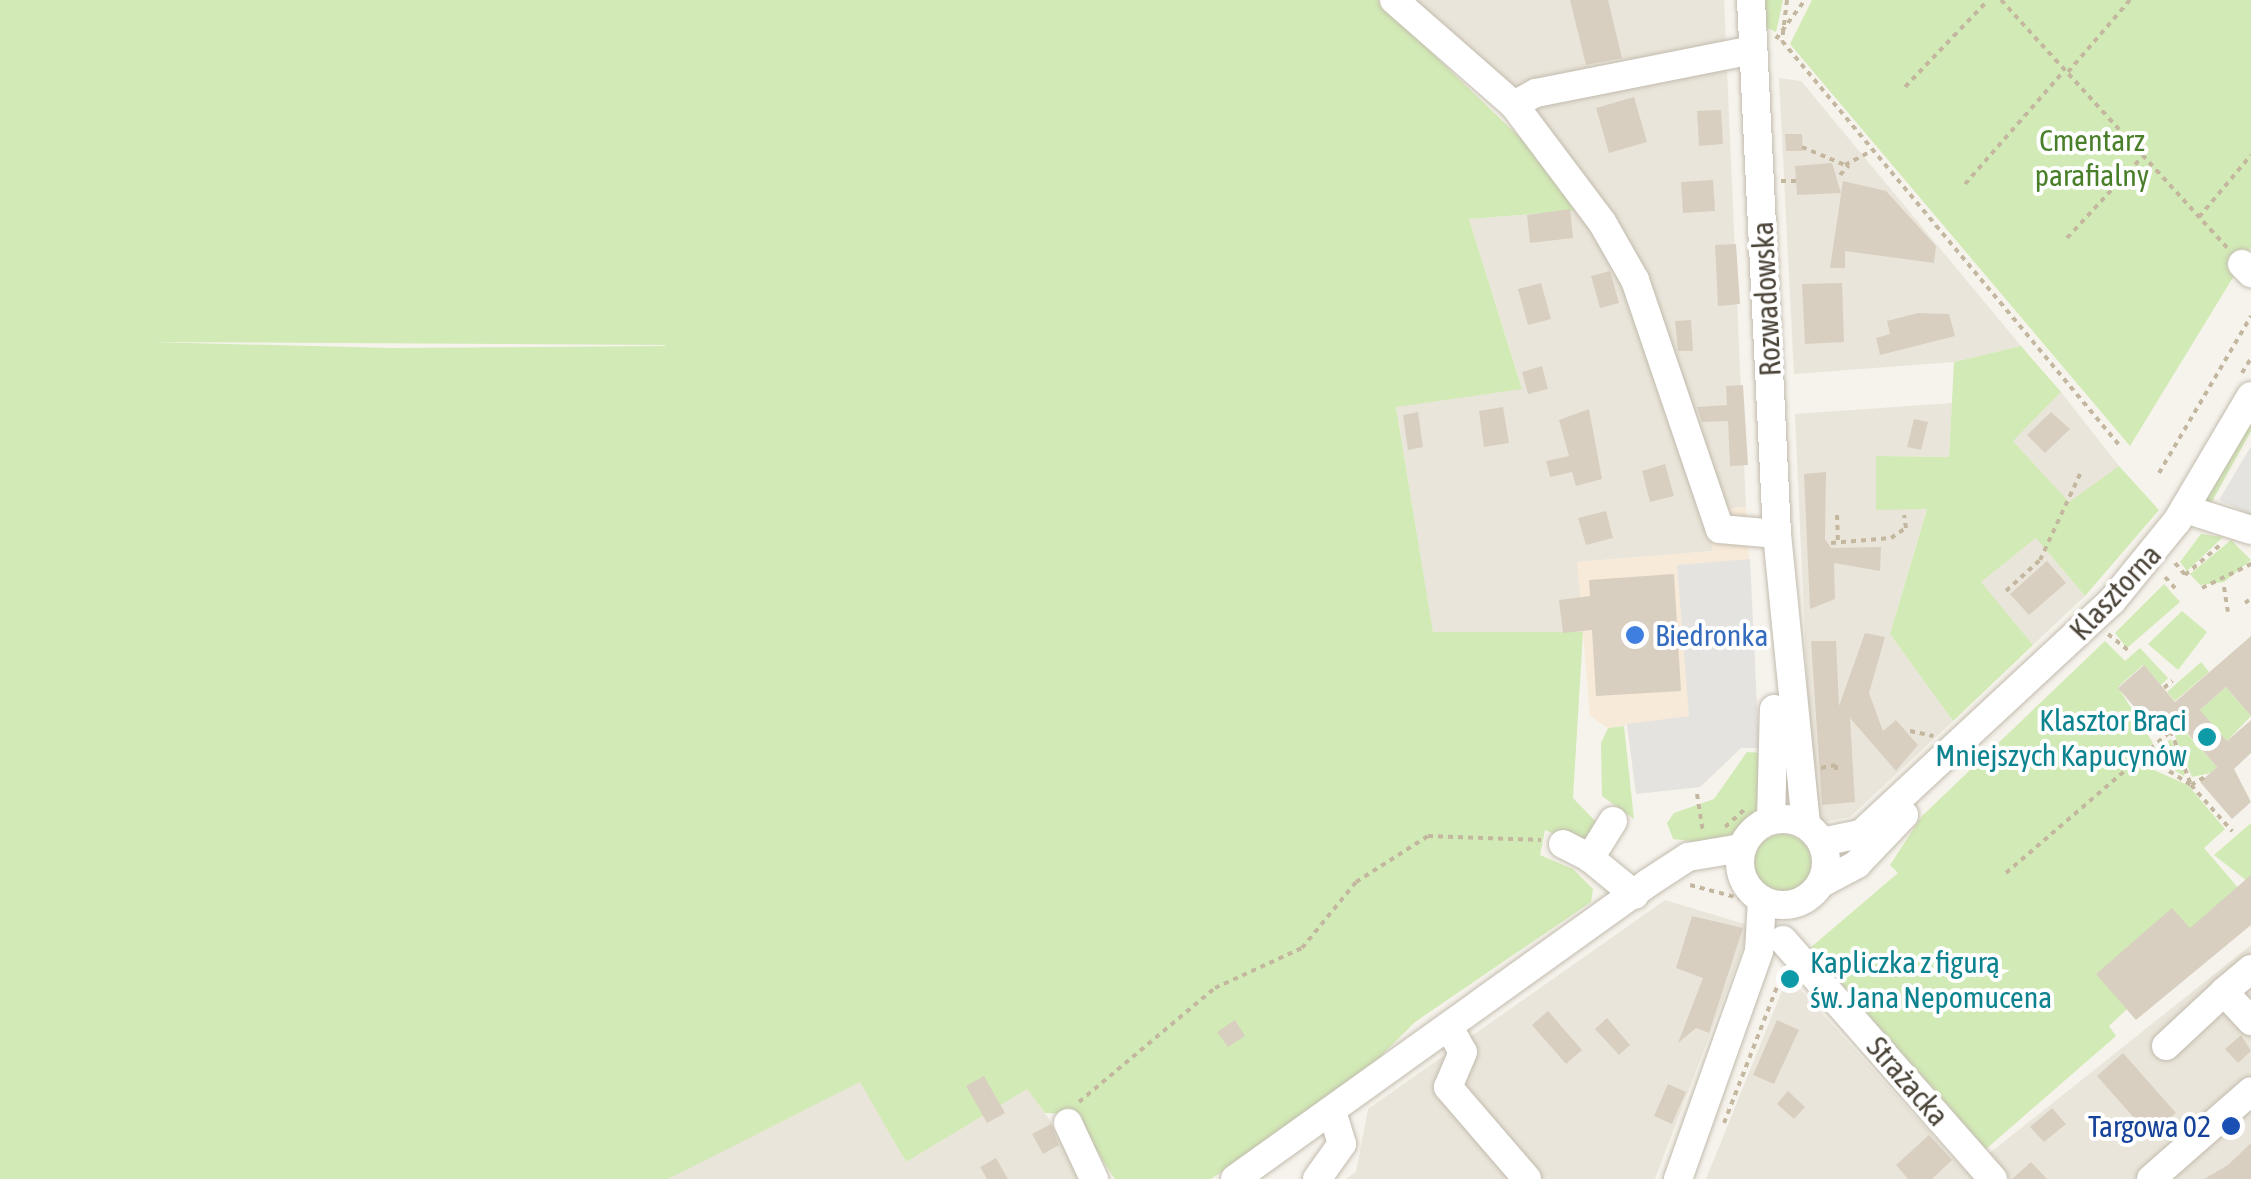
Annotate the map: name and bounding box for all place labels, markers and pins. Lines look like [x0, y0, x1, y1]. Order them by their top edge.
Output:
place label: Biedronka [1655, 617, 1768, 653]
marker: Biedronka [1624, 624, 1646, 646]
place label: Klasztor Braci Mniejszych Kapucynów [1935, 702, 2187, 772]
marker: Klasztor Braci Mniejszych Kapucynów [2196, 726, 2218, 748]
place label: Kapliczka z figurą św. Jana Nepomucena [1810, 944, 2052, 1014]
marker: Kapliczka z figurą św. Jana Nepomucena [1779, 968, 1801, 990]
place label: Targowa 02 [2088, 1108, 2211, 1144]
marker: Targowa 02 [2220, 1115, 2242, 1137]

